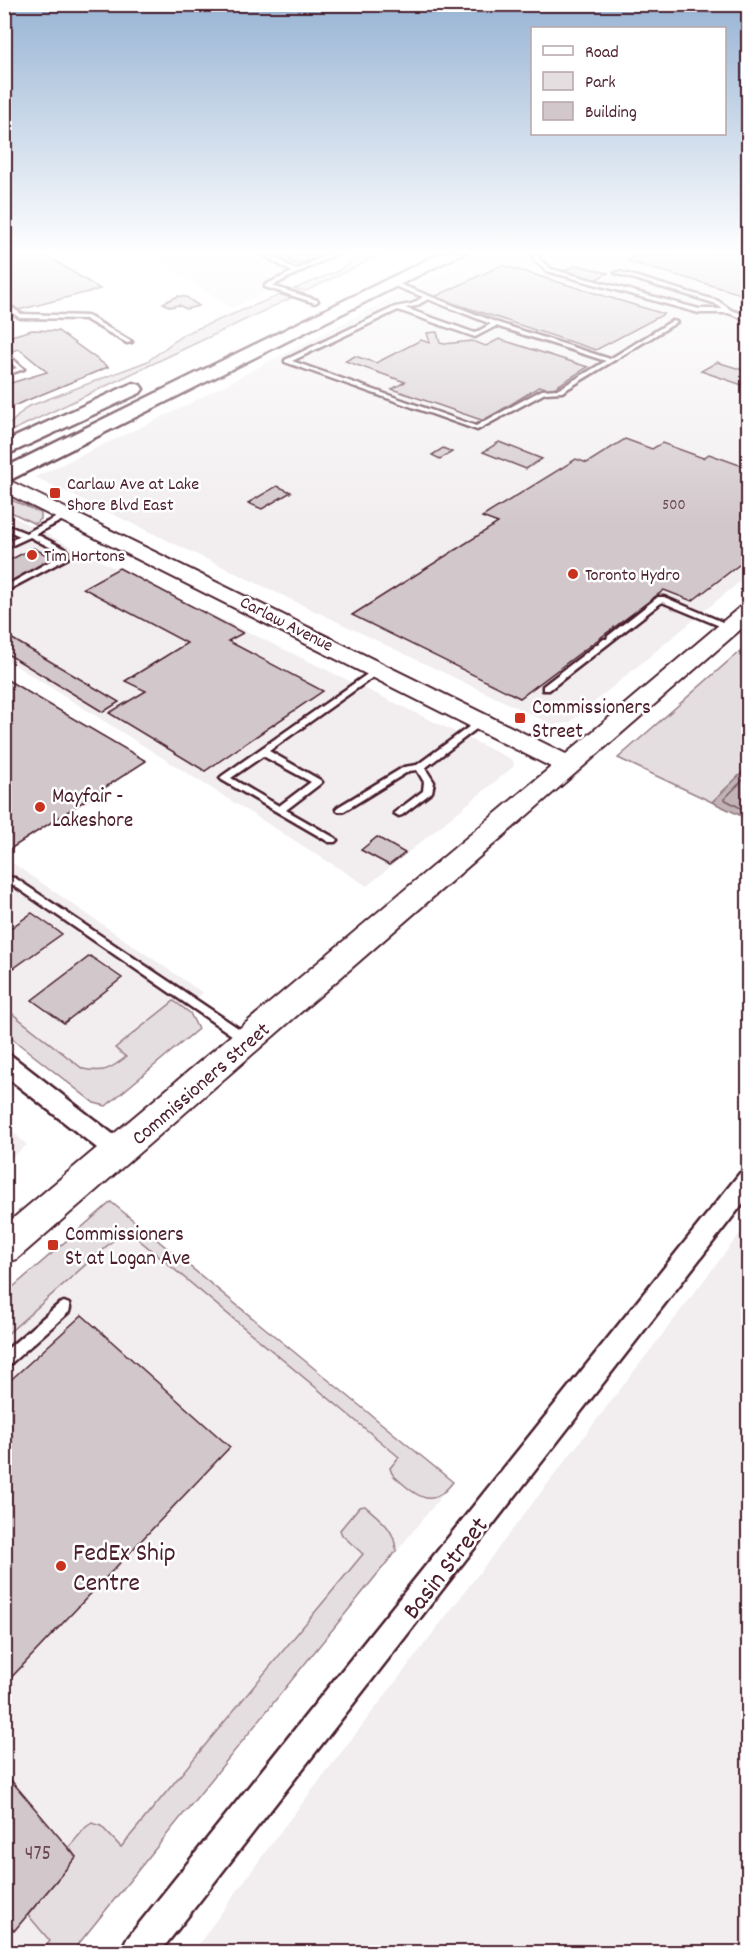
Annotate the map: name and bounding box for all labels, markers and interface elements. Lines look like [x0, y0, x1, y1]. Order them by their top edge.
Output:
legend [531, 27, 726, 135]
text: Road [585, 41, 619, 66]
text: Park [585, 71, 616, 96]
text: Building [585, 101, 637, 126]
place label: Carlaw Ave at Lake Shore Blvd East [67, 473, 199, 519]
marker: Carlaw Ave at Lake Shore Blvd East [48, 486, 62, 500]
house number: 500 [662, 495, 686, 517]
place label: Tim Hortons [44, 545, 125, 570]
marker: Tim Hortons [25, 548, 39, 562]
place label: Toronto Hydro [585, 564, 680, 589]
marker: Toronto Hydro [566, 567, 580, 581]
street label: Carlaw Avenue [235, 591, 337, 659]
place label: Commissioners Street [532, 694, 651, 748]
marker: Commissioners Street [513, 711, 527, 725]
place label: Mayfair - Lakeshore [52, 783, 133, 837]
marker: Mayfair - Lakeshore [33, 800, 47, 814]
street label: Commissioners Street [126, 1016, 278, 1154]
place label: Commissioners St at Logan Ave [65, 1221, 190, 1275]
marker: Commissioners St at Logan Ave [46, 1238, 60, 1252]
street label: Basin Street [395, 1510, 499, 1628]
place label: FedEx Ship Centre [73, 1536, 176, 1603]
marker: FedEx Ship Centre [54, 1559, 68, 1573]
house number: 475 [25, 1840, 51, 1870]

